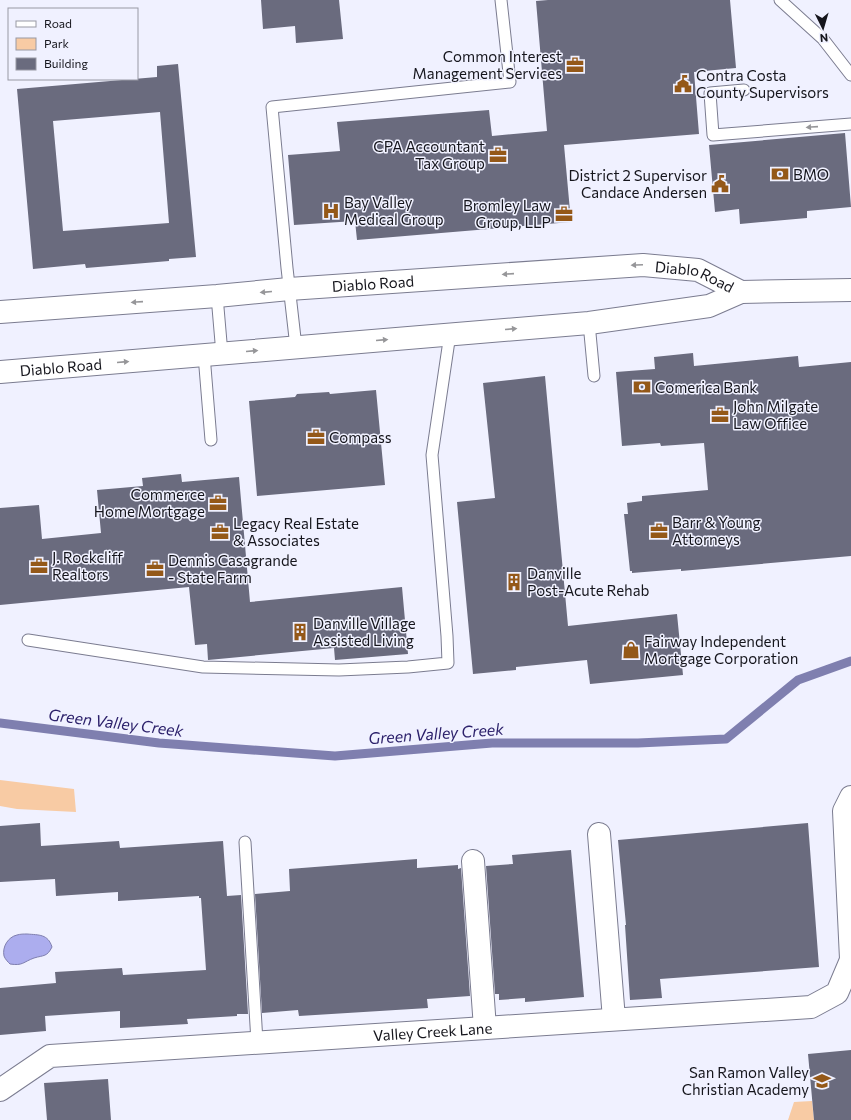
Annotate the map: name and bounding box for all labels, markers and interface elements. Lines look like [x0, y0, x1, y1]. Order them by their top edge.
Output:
legend [8, 8, 138, 80]
north arrow [803, 8, 843, 48]
text: Road [44, 16, 72, 30]
text: N [819, 32, 829, 45]
text: Park [44, 36, 70, 50]
place label: Common Interest Management Services [413, 47, 562, 82]
office icon: Common Interest Management Services [565, 55, 585, 75]
text: Building [44, 56, 88, 70]
place label: Contra Costa County Supervisors [696, 66, 829, 101]
public building icon: Contra Costa County Supervisors [673, 74, 693, 94]
one-way arrow [806, 124, 818, 131]
place label: CPA Accountant Tax Group [373, 137, 485, 172]
office icon: CPA Accountant Tax Group [488, 145, 508, 165]
bank icon: BMO [770, 164, 790, 184]
place label: BMO [793, 165, 829, 183]
place label: District 2 Supervisor Candace Andersen [568, 166, 707, 201]
public building icon: District 2 Supervisor Candace Andersen [710, 174, 730, 194]
place label: Bay Valley Medical Group [344, 193, 444, 228]
place label: Bromley Law Group, LLP [463, 196, 551, 231]
hospital icon: Bay Valley Medical Group [321, 201, 341, 221]
office icon: Bromley Law Group, LLP [554, 204, 574, 224]
street label: Diablo Road [654, 257, 737, 296]
one-way arrow [630, 262, 643, 268]
one-way arrow [502, 271, 514, 278]
street label: Diablo Road [331, 272, 415, 295]
one-way arrow [260, 288, 272, 295]
one-way arrow [131, 299, 143, 306]
one-way arrow [505, 326, 517, 333]
one-way arrow [376, 337, 388, 343]
one-way arrow [246, 348, 258, 354]
street label: Diablo Road [19, 355, 103, 379]
one-way arrow [117, 358, 129, 365]
bank icon: Comerica Bank [632, 377, 652, 397]
place label: Comerica Bank [655, 378, 757, 396]
place label: John Milgate Law Office [733, 397, 818, 432]
office icon: John Milgate Law Office [710, 405, 730, 425]
office icon: Compass [306, 427, 326, 447]
place label: Compass [329, 428, 392, 446]
place label: Commerce Home Mortgage [94, 485, 205, 520]
office icon: Commerce Home Mortgage [208, 493, 228, 513]
place label: Barr & Young Attorneys [672, 513, 761, 548]
place label: Legacy Real Estate & Associates [233, 514, 359, 549]
office icon: Barr & Young Attorneys [649, 521, 669, 541]
office icon: Legacy Real Estate & Associates [210, 522, 230, 542]
place label: J. Rockcliff Realtors [52, 548, 124, 583]
place label: Dennis Casagrande - State Farm [168, 551, 298, 586]
office icon: J. Rockcliff Realtors [29, 556, 49, 576]
office icon: Dennis Casagrande - State Farm [145, 559, 165, 579]
place label: Danville Post-Acute Rehab [527, 564, 649, 599]
building icon: Danville Post-Acute Rehab [504, 572, 524, 592]
place label: Danville Village Assisted Living [313, 614, 416, 649]
building icon: Danville Village Assisted Living [290, 622, 310, 642]
place label: Fairway Independent Mortgage Corporation [644, 632, 798, 667]
shop icon: Fairway Independent Mortgage Corporation [621, 640, 641, 660]
water label: Green Valley Creek [47, 704, 185, 740]
water label: Green Valley Creek [368, 719, 505, 747]
street label: Valley Creek Lane [373, 1019, 493, 1044]
place label: San Ramon Valley Christian Academy [682, 1063, 809, 1098]
school or university icon: San Ramon Valley Christian Academy [812, 1071, 832, 1091]

